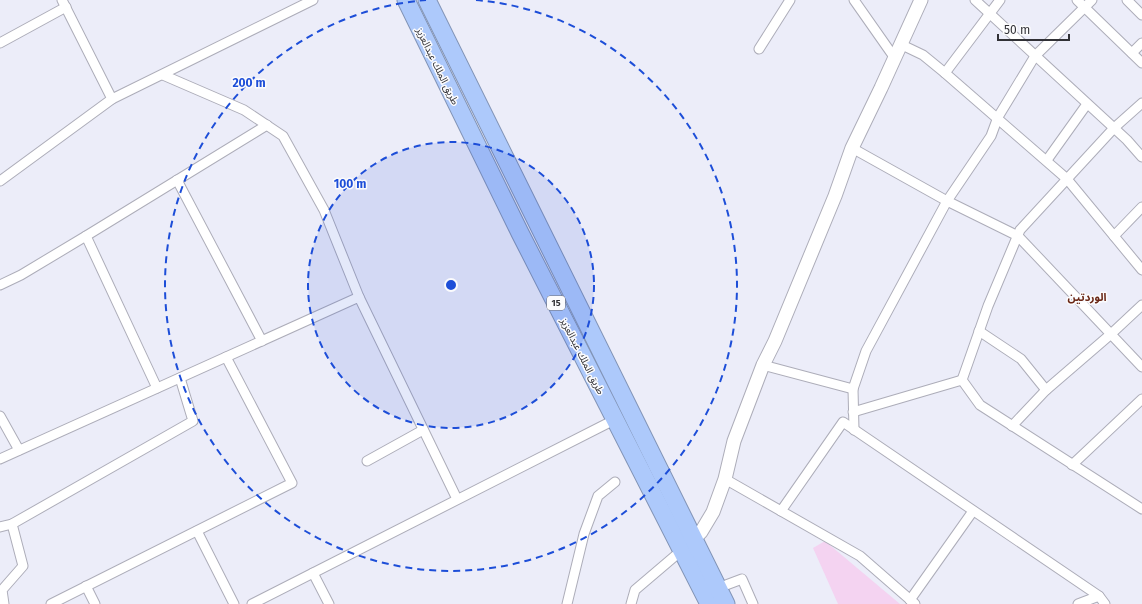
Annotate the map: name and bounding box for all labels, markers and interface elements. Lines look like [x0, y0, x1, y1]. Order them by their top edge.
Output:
scale bar [998, 16, 1069, 42]
text: 50 m [1004, 23, 1030, 37]
street label: طريق الملك عبدالعزيز [413, 25, 461, 107]
text: 200 m [232, 76, 266, 90]
text: 100 m [334, 177, 366, 191]
centre of rings [444, 278, 458, 292]
district label: الوردتين [1067, 291, 1107, 304]
road number: 15 [547, 296, 565, 310]
street label: طريق الملك عبدالعزيز [557, 315, 607, 397]

